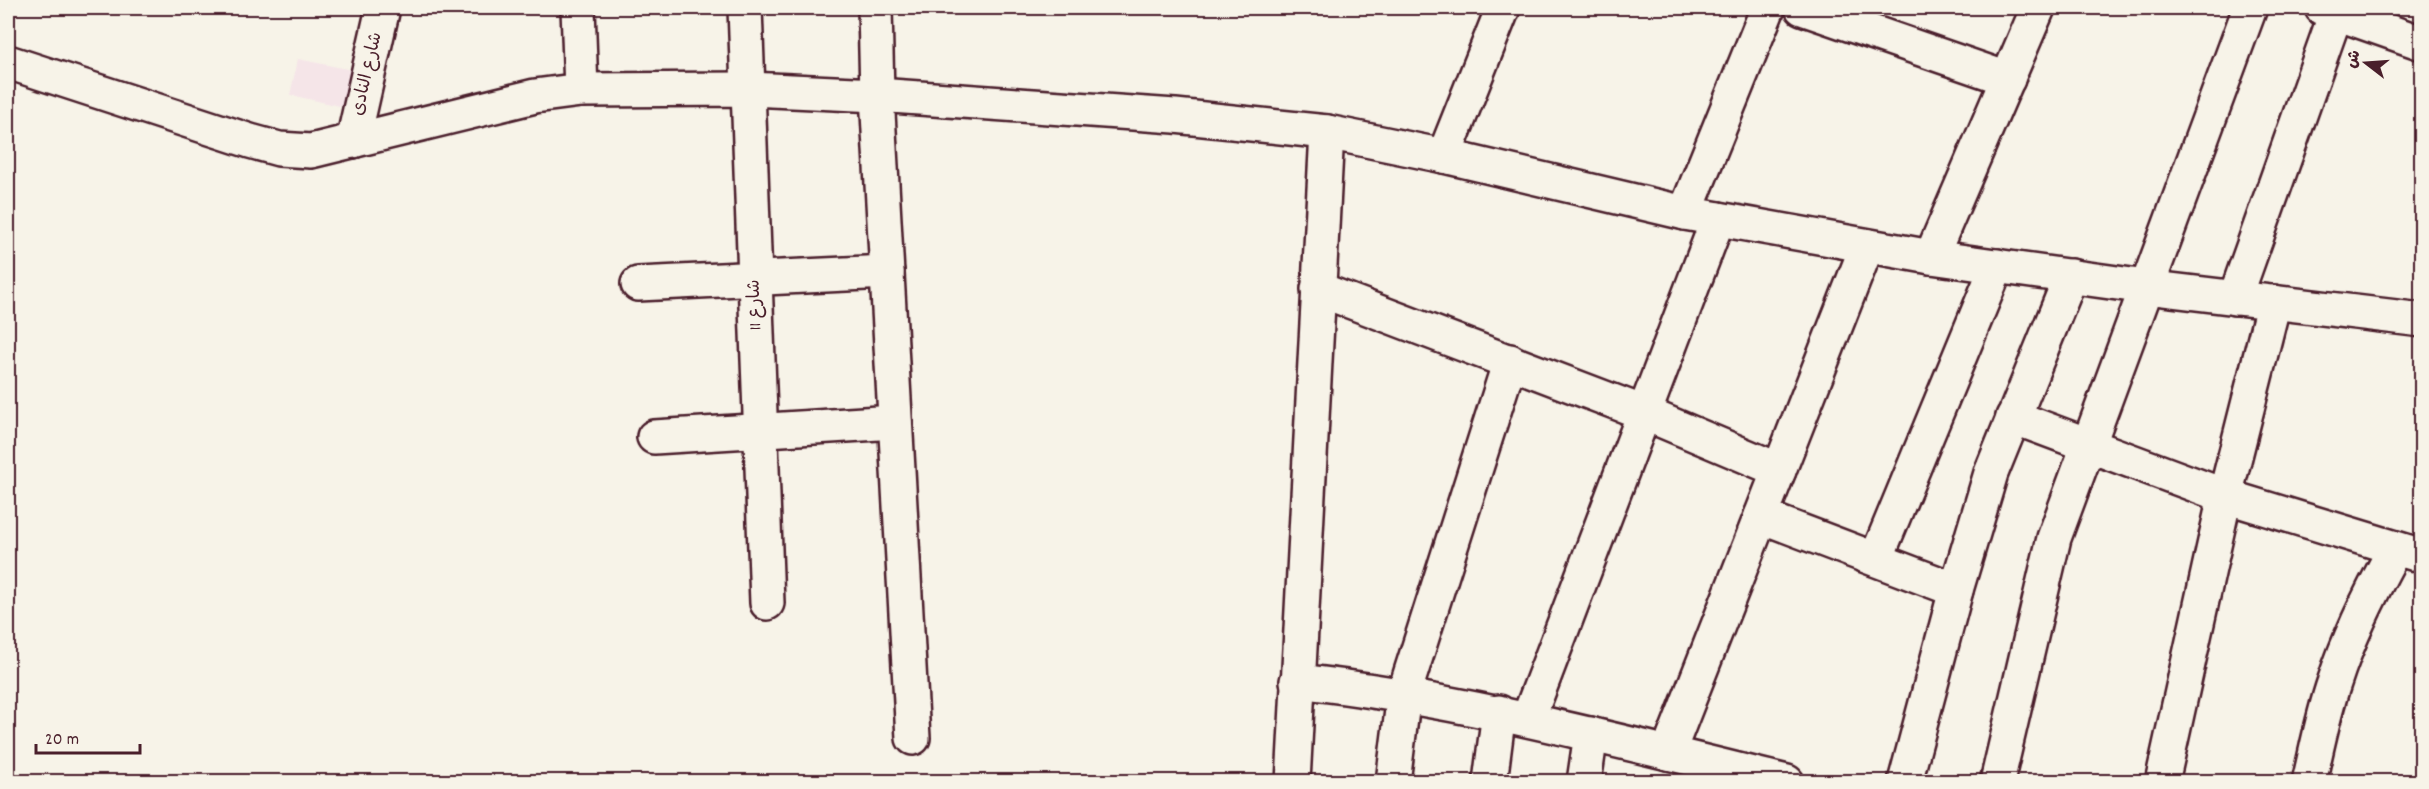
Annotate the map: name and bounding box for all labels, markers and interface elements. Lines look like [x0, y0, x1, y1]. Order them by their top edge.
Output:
street label: شارع النادى [346, 30, 390, 118]
north arrow [2336, 33, 2396, 93]
text: ش [2340, 48, 2368, 71]
street label: شارع 11 [743, 279, 769, 331]
scale bar [36, 717, 140, 755]
text: 20 m [45, 728, 79, 753]

